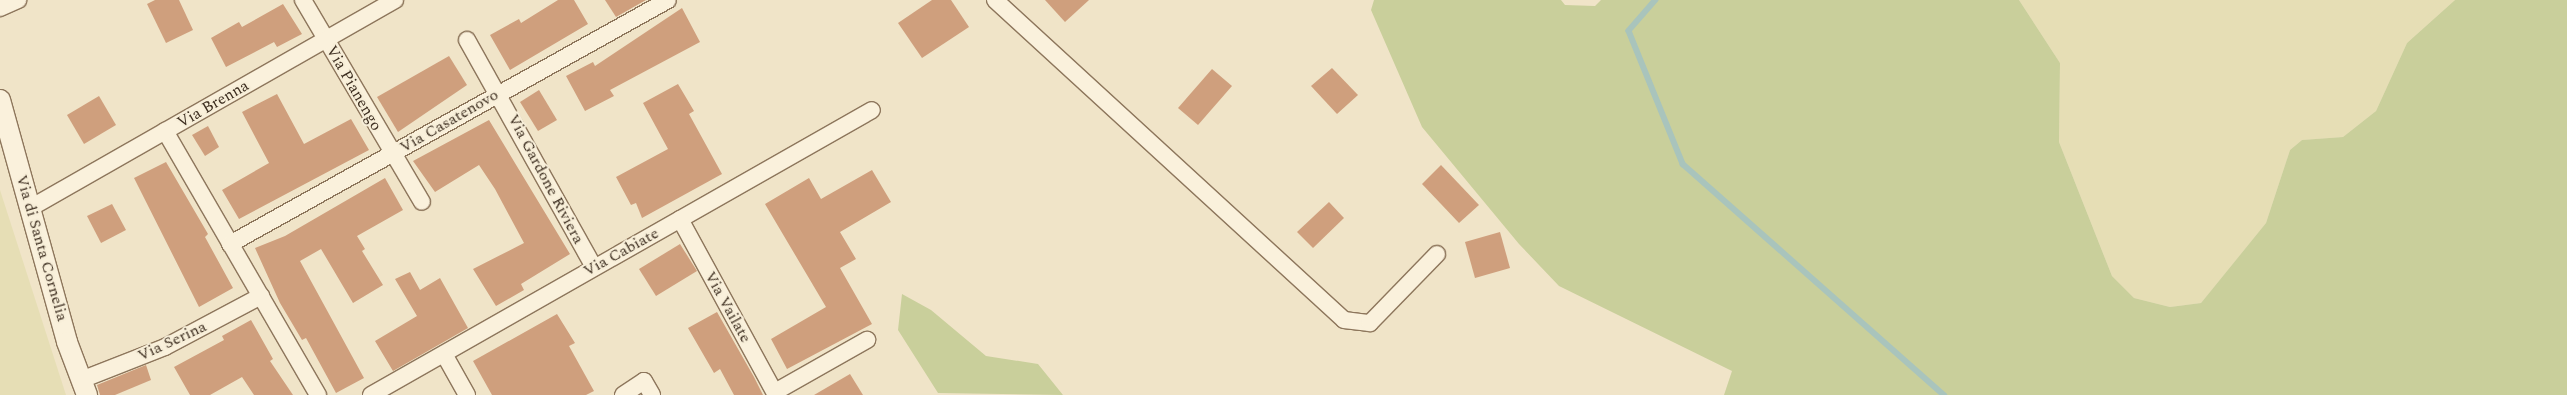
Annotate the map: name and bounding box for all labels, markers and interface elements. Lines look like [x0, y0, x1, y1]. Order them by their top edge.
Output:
street label: Via Pianengo [322, 42, 386, 134]
street label: Via Brenna [174, 76, 252, 132]
street label: Via Casatenovo [396, 85, 502, 157]
street label: Via Gardone Riviera [504, 111, 588, 247]
street label: Via di Santa Cornelia [12, 173, 72, 323]
street label: Via Cabiate [580, 223, 662, 281]
street label: Via Vailate [701, 268, 755, 346]
street label: Via Serina [135, 317, 209, 365]

